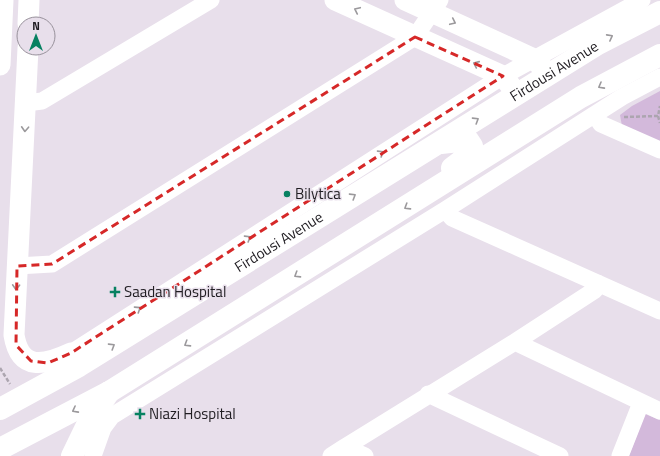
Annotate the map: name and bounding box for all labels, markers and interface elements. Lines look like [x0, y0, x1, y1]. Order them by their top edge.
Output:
one-way arrow [354, 7, 362, 15]
north arrow [16, 16, 56, 56]
one-way arrow [449, 17, 457, 25]
text: N [32, 18, 40, 34]
street label: Firdousi Avenue [505, 35, 603, 107]
one-way arrow [606, 35, 613, 42]
one-way arrow [472, 61, 480, 69]
one-way arrow [598, 81, 605, 89]
one-way arrow [471, 118, 478, 125]
one-way arrow [20, 126, 29, 132]
one-way arrow [377, 151, 384, 158]
place label: Bilytica [295, 182, 341, 205]
marker: Bilytica [282, 189, 292, 199]
one-way arrow [349, 194, 356, 201]
one-way arrow [405, 202, 412, 209]
street label: Firdousi Avenue [230, 205, 327, 278]
one-way arrow [244, 235, 251, 243]
one-way arrow [294, 271, 301, 278]
place label: Saadan Hospital [124, 280, 226, 303]
one-way arrow [11, 284, 20, 290]
marker: Saadan Hospital [109, 286, 121, 298]
one-way arrow [134, 306, 141, 313]
one-way arrow [184, 339, 191, 347]
one-way arrow [108, 343, 115, 350]
place label: Niazi Hospital [149, 402, 236, 425]
one-way arrow [71, 405, 79, 413]
marker: Niazi Hospital [134, 408, 146, 420]

